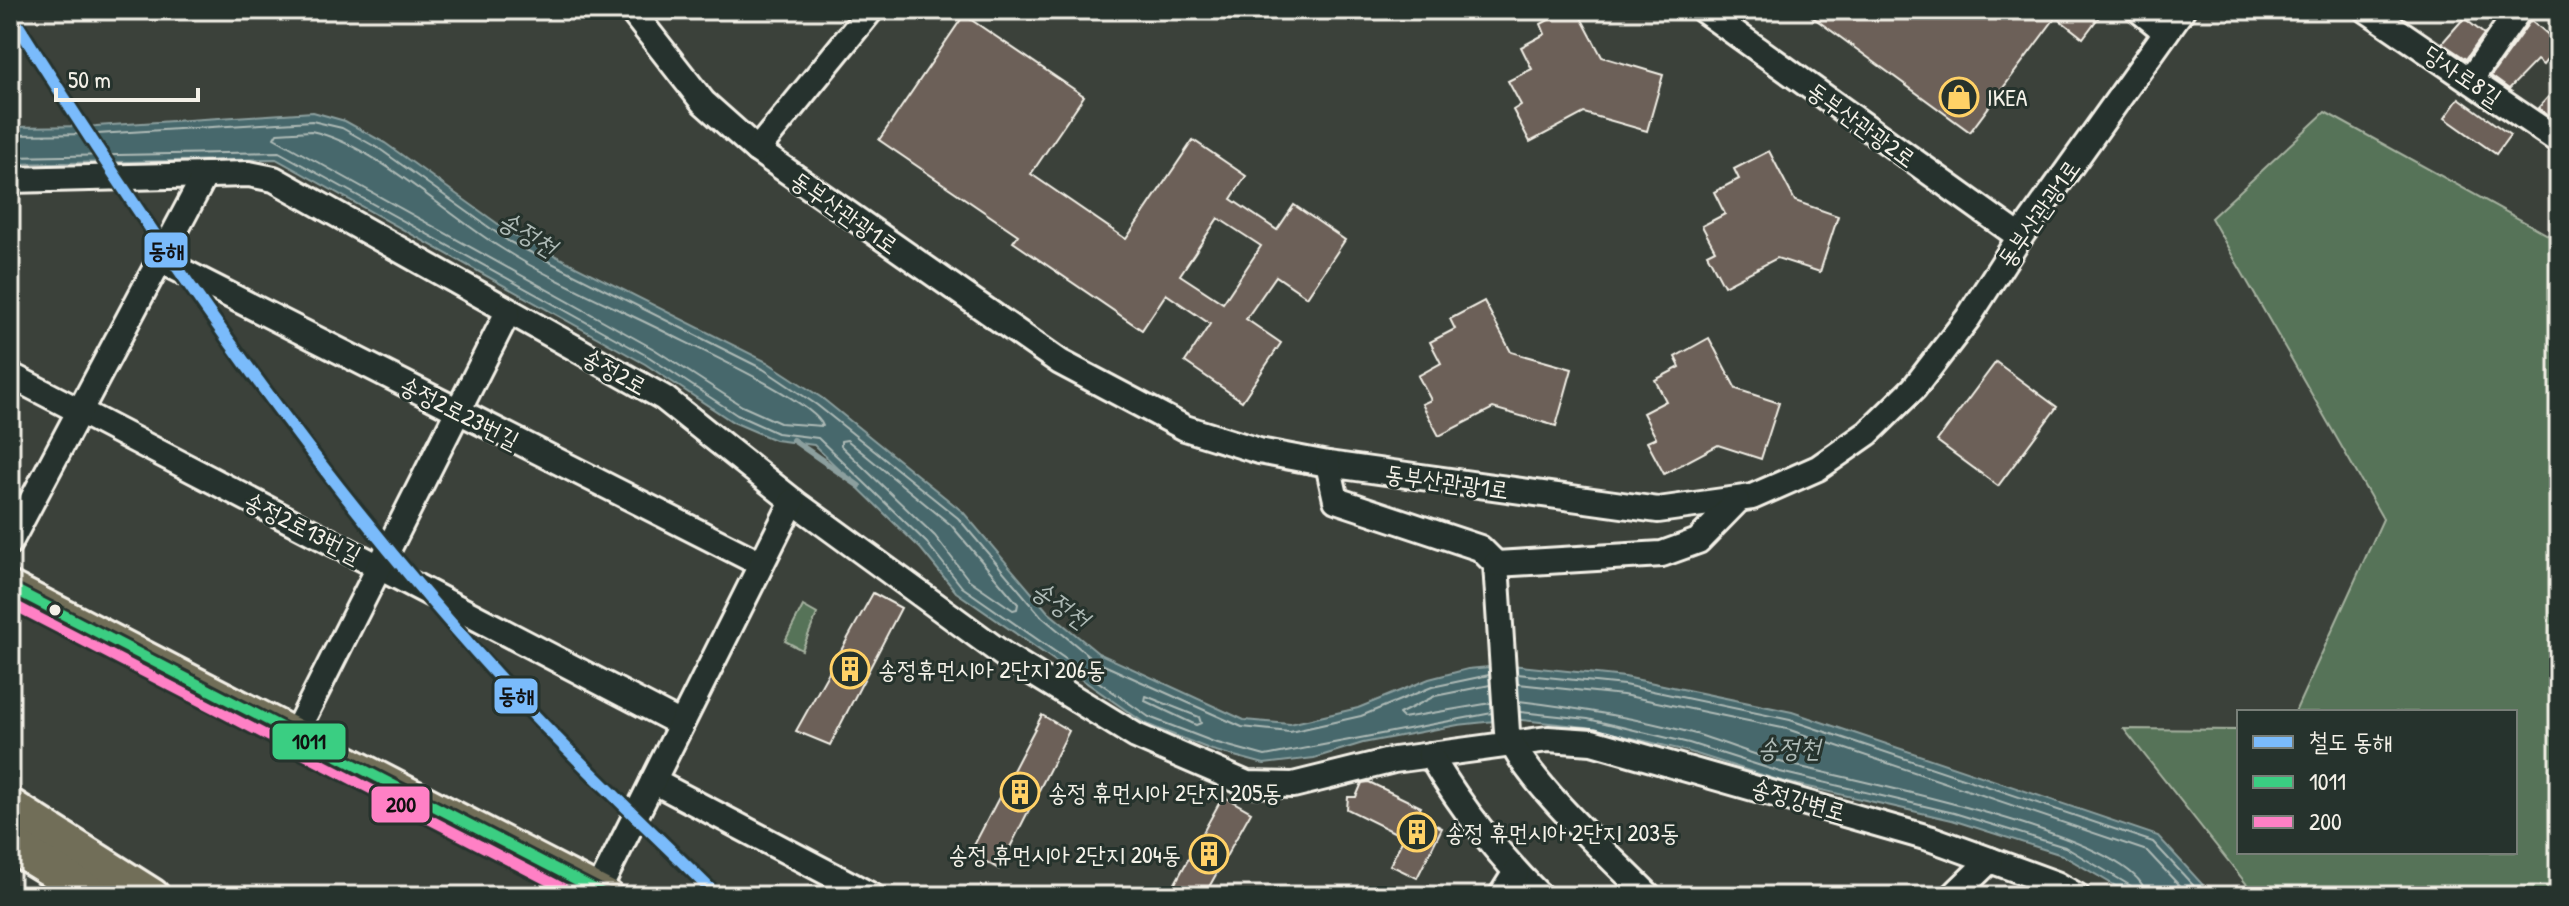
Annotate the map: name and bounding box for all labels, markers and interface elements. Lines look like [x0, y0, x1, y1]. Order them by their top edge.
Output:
street label: 당사로8길 [2418, 37, 2508, 113]
scale bar [56, 52, 198, 102]
text: 50 m [68, 63, 111, 95]
street label: 동부산관광2로 [1801, 74, 1923, 174]
shop icon: IKEA [1938, 76, 1980, 118]
place label: IKEA [1987, 81, 2028, 113]
street label: 동부산관광1로 [1989, 153, 2087, 273]
street label: 동부산관광1로 [785, 163, 905, 261]
water label: 송정천 [492, 202, 567, 266]
line badge: 동해 [143, 231, 189, 269]
text: 동해 [148, 235, 184, 265]
street label: 송정2로 [577, 340, 653, 402]
street label: 송정2로23번길 [395, 368, 525, 456]
street label: 동부산관광1로 [1383, 456, 1511, 506]
street label: 송정2로13번길 [239, 484, 367, 570]
water label: 송정천 [1025, 572, 1099, 638]
unlabelled marker [47, 602, 63, 618]
building icon: 송정휴먼시아 2단지 206동 [829, 648, 871, 690]
place label: 송정휴먼시아 2단지 206동 [878, 653, 1106, 685]
line badge: 동해 [493, 677, 539, 715]
text: 동해 [498, 680, 534, 710]
legend [2237, 710, 2517, 854]
line badge: 1011 [271, 722, 347, 761]
text: 철도 동해 [2309, 725, 2392, 757]
text: 1011 [292, 726, 326, 756]
water label: 송정천 [1758, 730, 1823, 765]
text: 1011 [2309, 765, 2346, 797]
street label: 송정강변로 [1748, 770, 1850, 828]
building icon: 송정 휴먼시아 2단지 205동 [999, 771, 1041, 813]
place label: 송정 휴먼시아 2단지 205동 [1048, 776, 1282, 808]
line badge: 200 [370, 785, 431, 824]
text: 200 [386, 789, 416, 819]
text: 200 [2309, 805, 2342, 837]
building icon: 송정 휴먼시아 2단지 203동 [1396, 811, 1438, 853]
place label: 송정 휴먼시아 2단지 203동 [1445, 816, 1679, 848]
building icon: 송정 휴먼시아 2단지 204동 [1188, 833, 1230, 875]
place label: 송정 휴먼시아 2단지 204동 [948, 838, 1181, 870]

